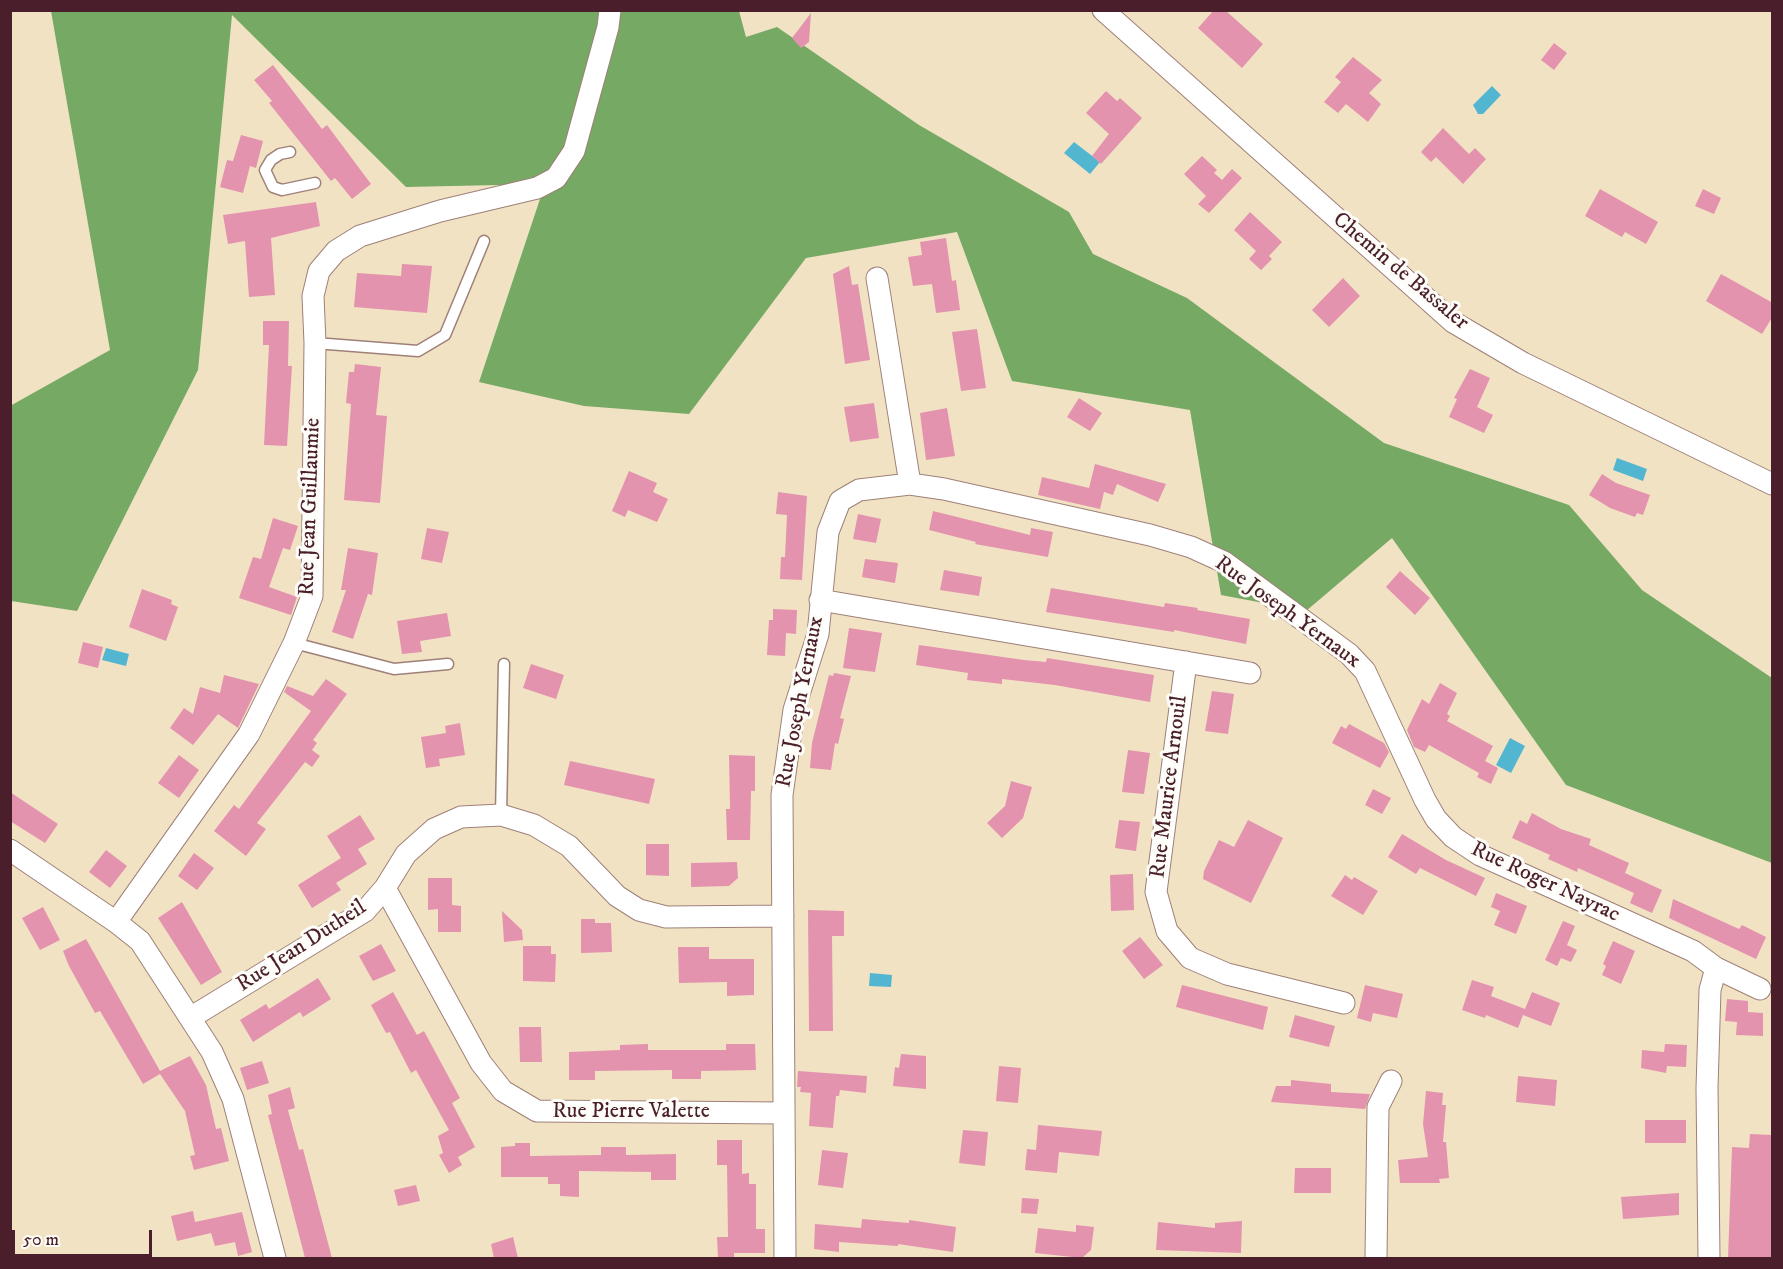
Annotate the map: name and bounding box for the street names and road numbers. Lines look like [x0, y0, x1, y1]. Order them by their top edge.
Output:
street label: Chemin de Bassaler [1327, 207, 1473, 337]
street label: Rue Jean Guillaumie [295, 417, 327, 597]
street label: Rue Joseph Yernaux [1209, 551, 1365, 675]
street label: Rue Joseph Yernaux [771, 614, 831, 790]
street label: Rue Maurice Arnouil [1146, 694, 1194, 880]
street label: Rue Roger Nayrac [1466, 837, 1624, 929]
street label: Rue Jean Dutheil [232, 895, 372, 999]
street label: Rue Pierre Valette [552, 1099, 710, 1125]

